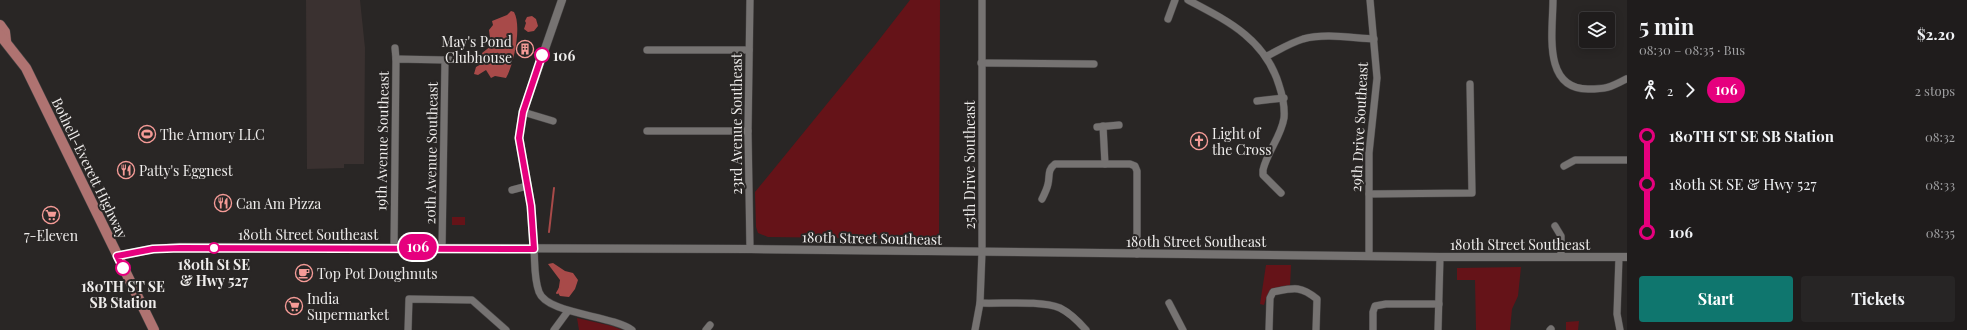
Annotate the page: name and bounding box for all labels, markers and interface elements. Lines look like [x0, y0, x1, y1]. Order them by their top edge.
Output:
text: 5 min [1639, 11, 1694, 41]
map controls [1579, 12, 1615, 48]
button: layers [1579, 12, 1615, 48]
text: $2.20 [1917, 24, 1955, 44]
place label: May's Pond Clubhouse [441, 32, 512, 67]
building icon: May's Pond Clubhouse [515, 39, 535, 59]
text: 08:30 – 08:35 · Bus [1639, 41, 1745, 58]
place label: 106 [553, 46, 575, 65]
marker: 106 [534, 47, 550, 63]
street label: 23rd Avenue Southeast [727, 52, 746, 195]
street label: 29th Drive Southeast [1346, 61, 1372, 192]
street label: 19th Avenue Southeast [371, 70, 393, 211]
icon: walk [1639, 79, 1661, 101]
icon: forward [1679, 79, 1701, 101]
street label: 20th Avenue Southeast [420, 80, 442, 225]
text: 106 [1715, 80, 1737, 99]
text: 2 [1667, 82, 1673, 99]
text: 2 stops [1915, 82, 1955, 99]
street label: Bothell-Everett Highway [48, 94, 132, 242]
street label: 25th Drive Southeast [960, 100, 979, 229]
sports icon: The Armory LLC [137, 124, 157, 144]
place label: Light of the Cross [1212, 124, 1272, 159]
place label: The Armory LLC [160, 125, 265, 144]
text: 180TH ST SE SB Station [1669, 126, 1834, 146]
text: 08:32 [1925, 128, 1955, 145]
church icon: Light of the Cross [1189, 131, 1209, 151]
restaurant icon: Patty's Eggnest [116, 160, 136, 180]
place label: Patty's Eggnest [139, 161, 234, 180]
text: 180th St SE & Hwy 527 [1669, 174, 1816, 194]
text: 08:33 [1925, 176, 1955, 193]
restaurant icon: Can Am Pizza [213, 193, 233, 213]
place label: Can Am Pizza [236, 194, 321, 213]
supermarket icon: 7-Eleven [41, 205, 61, 225]
text: 106 [1669, 222, 1693, 242]
text: 08:35 [1926, 224, 1955, 241]
street label: 180th Street Southeast [238, 225, 379, 244]
place label: 7-Eleven [24, 226, 79, 245]
street label: 180th Street Southeast [802, 227, 943, 249]
street label: 180th Street Southeast [1126, 232, 1267, 251]
line badge: 106 [395, 234, 441, 260]
street label: 180th Street Southeast [1450, 235, 1591, 254]
text: 106 [407, 237, 429, 256]
marker: 180th St SE & Hwy 527 [208, 242, 220, 254]
place label: 180th St SE & Hwy 527 [178, 255, 250, 290]
marker: 180TH ST SE SB Station [115, 260, 131, 276]
cafe icon: Top Pot Doughnuts [294, 263, 314, 283]
place label: Top Pot Doughnuts [317, 264, 438, 283]
button: Start [1639, 276, 1793, 322]
button: Tickets [1801, 276, 1955, 322]
place label: 180TH ST SE SB Station [81, 277, 165, 312]
place label: India Supermarket [307, 289, 390, 324]
supermarket icon: India Supermarket [284, 296, 304, 316]

